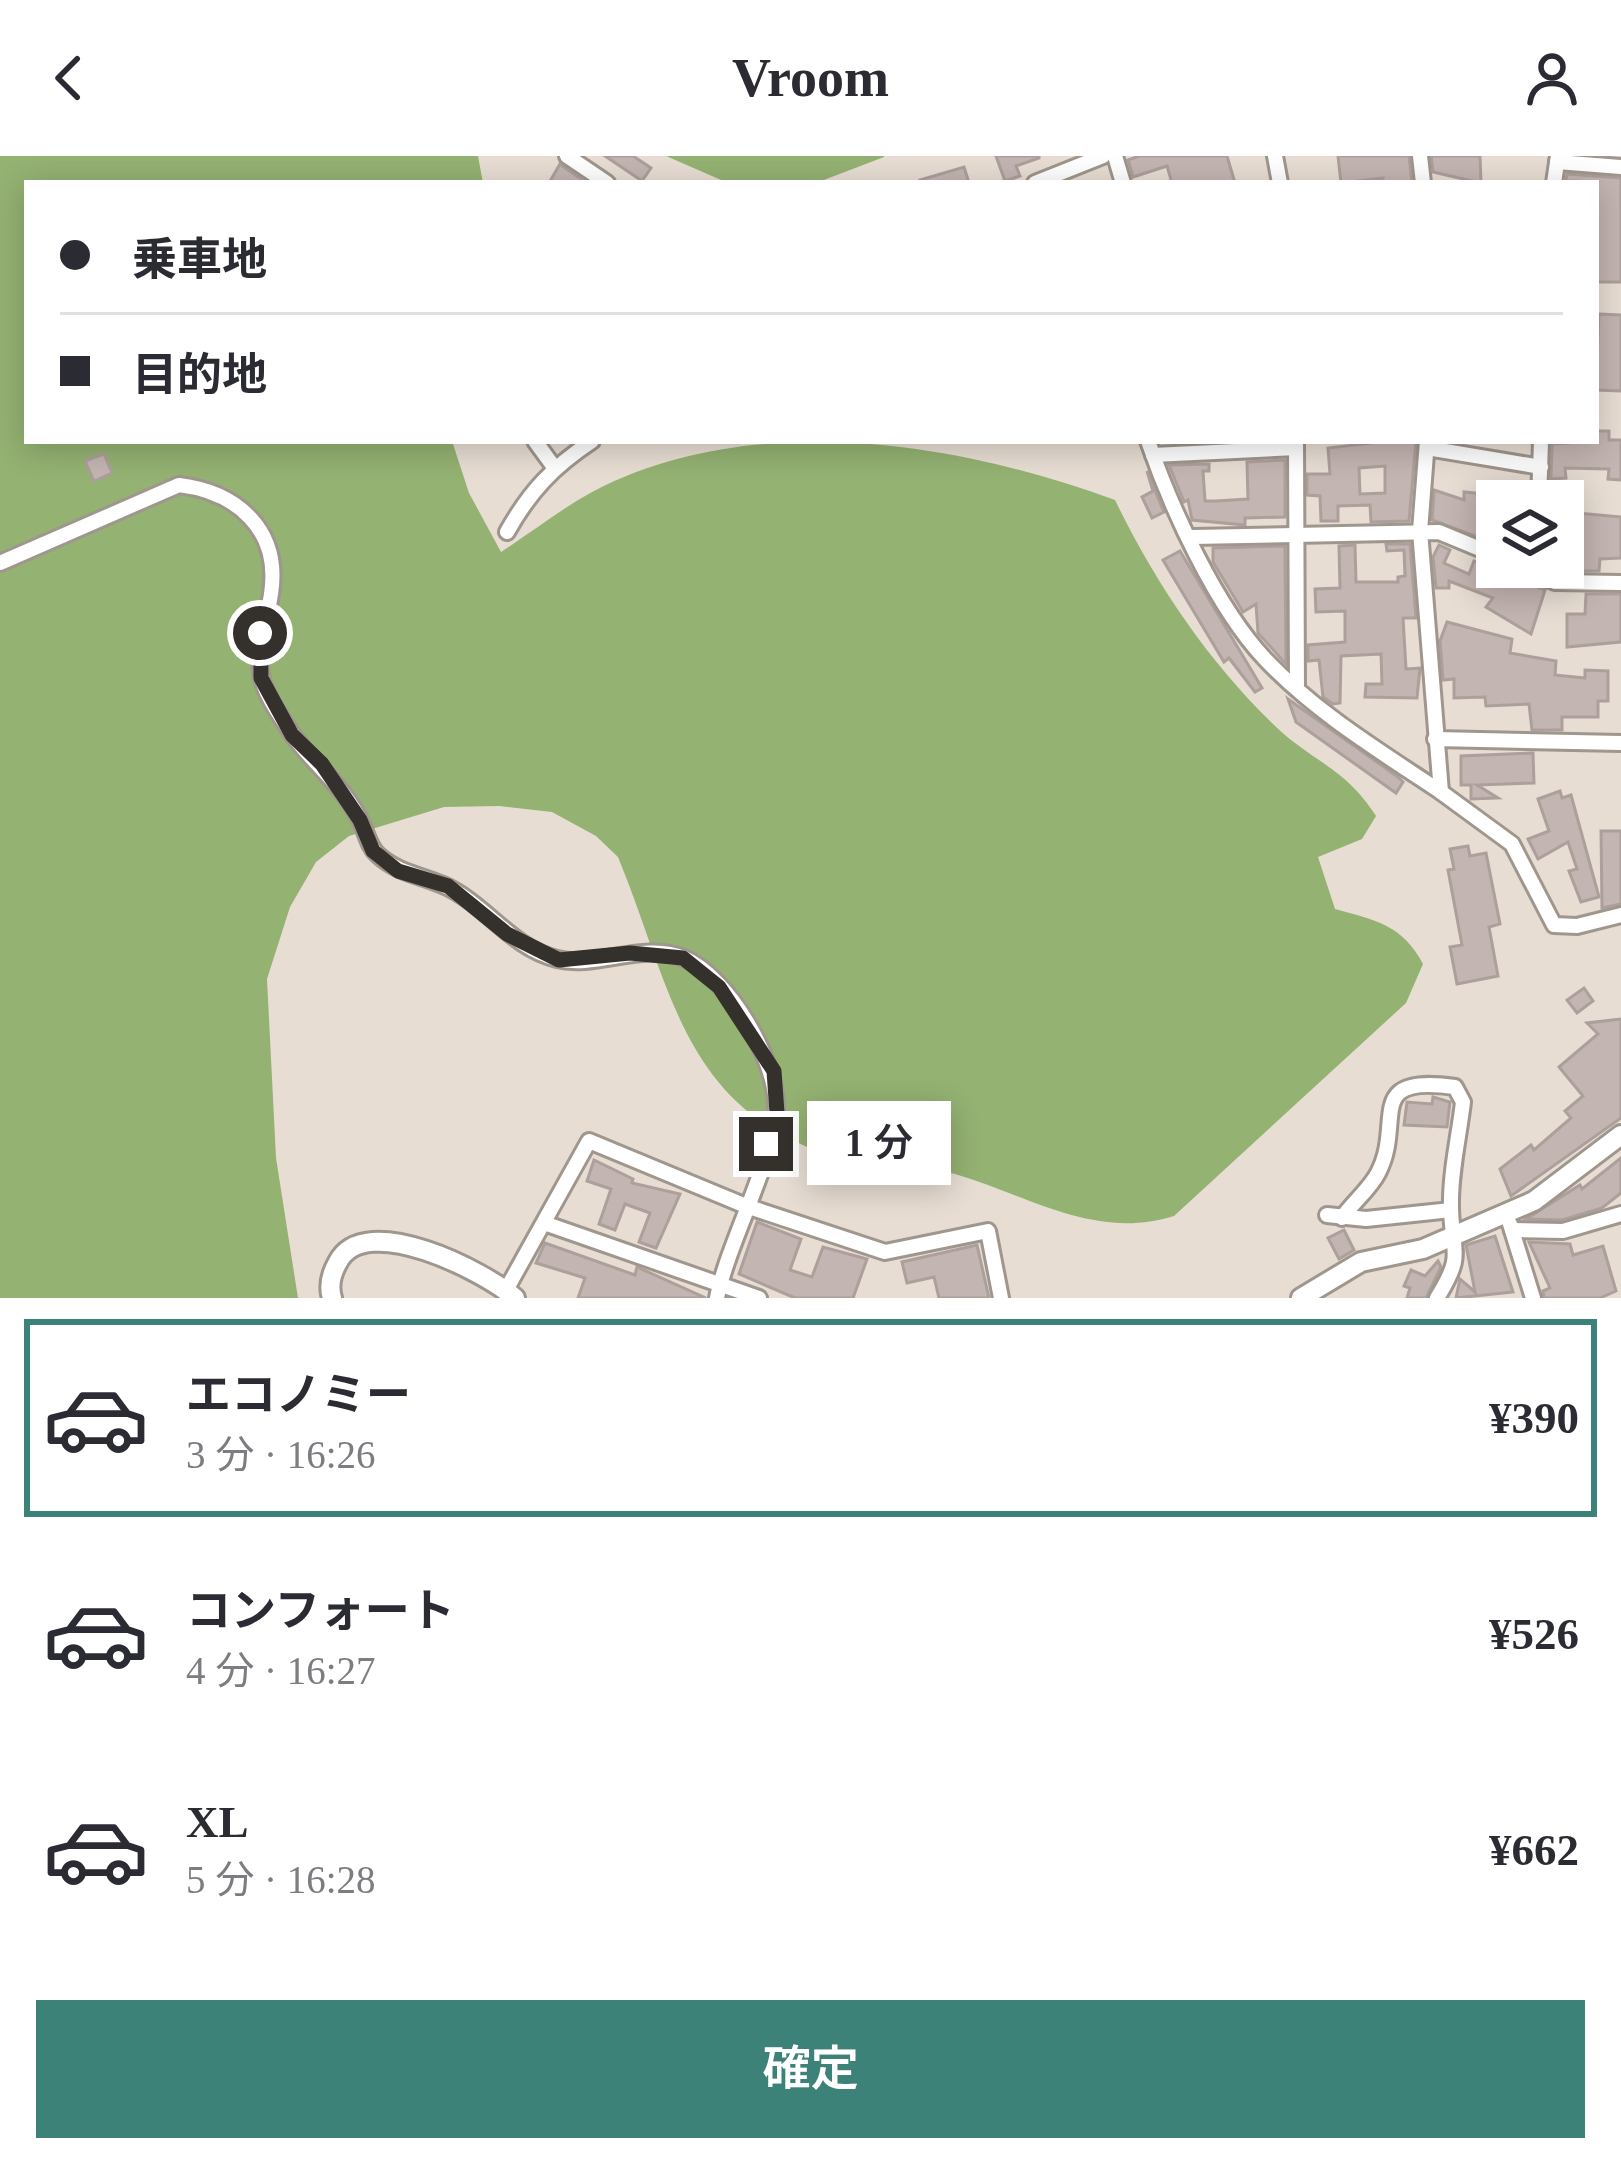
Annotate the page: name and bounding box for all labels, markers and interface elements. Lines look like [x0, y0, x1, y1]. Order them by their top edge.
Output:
icon: back [36, 45, 102, 111]
icon: person [1519, 45, 1585, 111]
text: Vroom [732, 48, 889, 108]
text: 乗車地 [132, 235, 267, 285]
text: 目的地 [132, 350, 267, 400]
map controls [1476, 480, 1584, 588]
button: layers [1476, 480, 1584, 588]
route start [233, 606, 287, 660]
callout: 1 分 [808, 1102, 952, 1186]
route end [739, 1117, 793, 1171]
text: 1 分 [845, 1121, 913, 1164]
icon: car [42, 1364, 150, 1472]
text: エコノミー [186, 1370, 411, 1420]
text: ¥390 [1489, 1393, 1579, 1443]
text: 3 分 · 16:26 [186, 1433, 376, 1476]
icon: car [42, 1580, 150, 1688]
text: コンフォート [186, 1586, 455, 1636]
text: ¥526 [1489, 1609, 1579, 1659]
text: 4 分 · 16:27 [186, 1649, 376, 1692]
icon: car [42, 1796, 150, 1904]
text: XL [186, 1797, 249, 1847]
text: ¥662 [1489, 1825, 1579, 1875]
text: 5 分 · 16:28 [186, 1858, 376, 1901]
button: 確定 [36, 2000, 1585, 2138]

